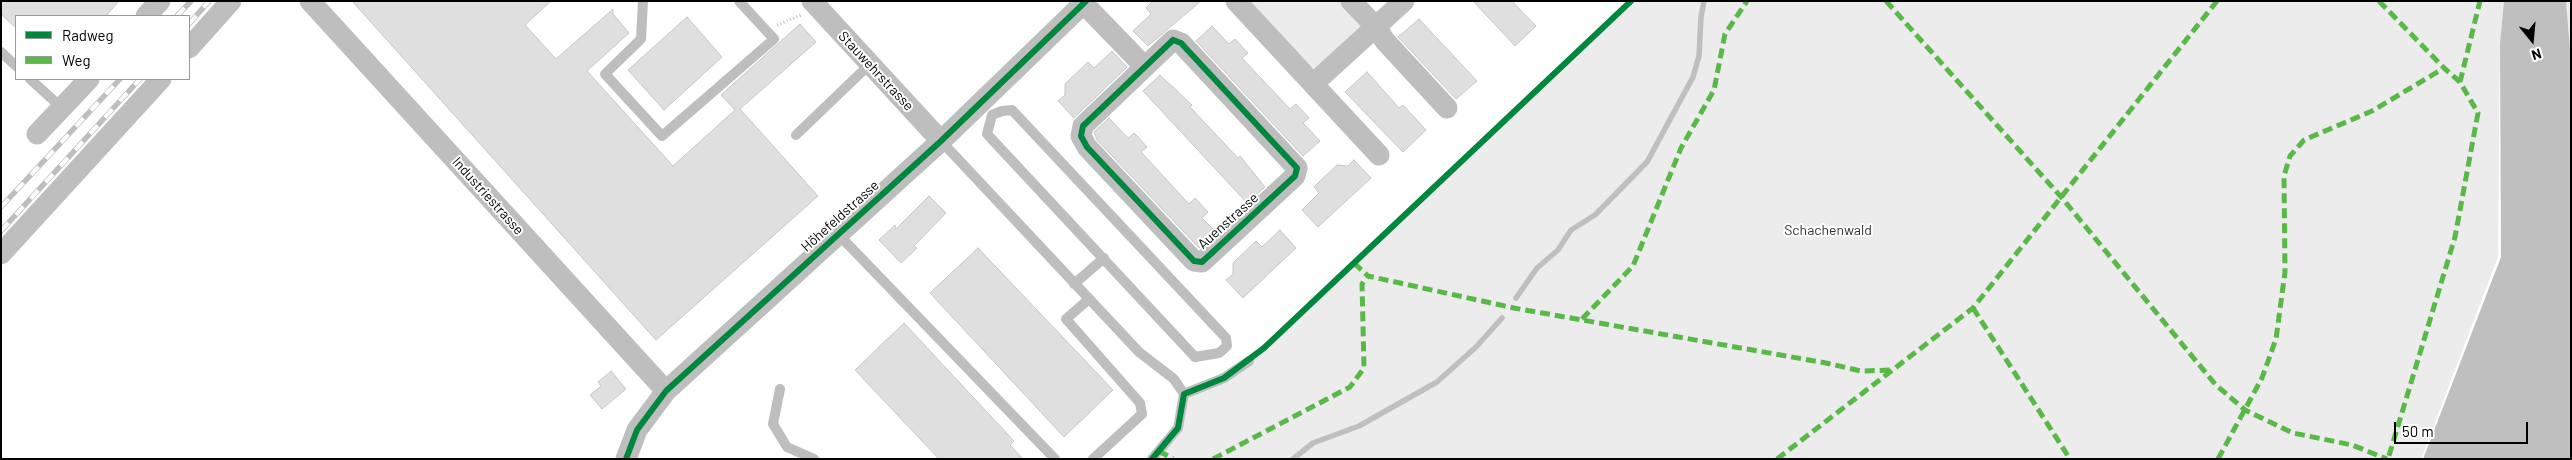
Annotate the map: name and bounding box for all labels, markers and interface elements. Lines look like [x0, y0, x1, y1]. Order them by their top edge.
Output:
legend [15, 15, 190, 80]
north arrow [2507, 15, 2557, 65]
text: Radweg [62, 26, 114, 44]
street label: Stauwehrstrasse [835, 28, 917, 114]
text: N [2530, 45, 2543, 64]
text: Weg [62, 51, 90, 69]
street label: Industriestrasse [449, 154, 527, 238]
street label: Höhefeldstrasse [798, 177, 882, 255]
street label: Auenstrasse [1194, 189, 1262, 253]
park label: Schachenwald [1784, 222, 1872, 238]
scale bar [2397, 412, 2531, 444]
text: 50 m [2402, 422, 2434, 440]

